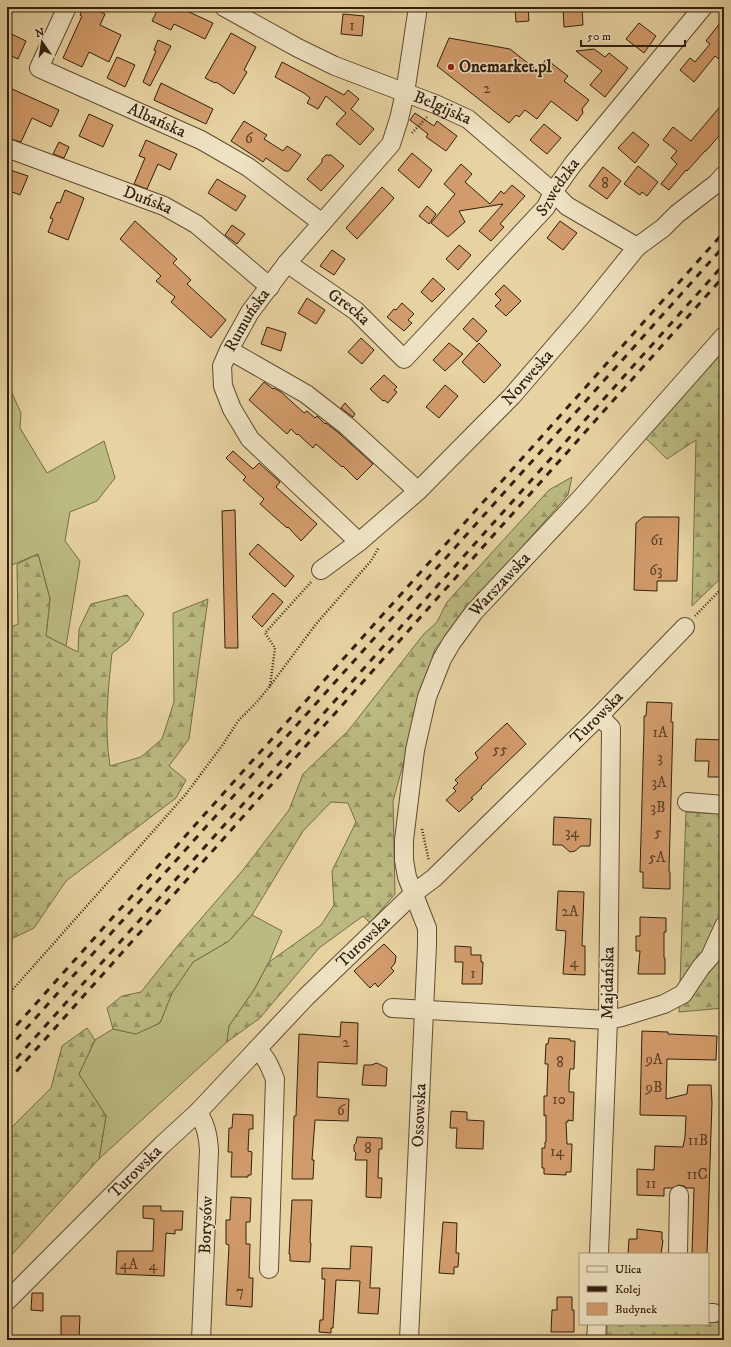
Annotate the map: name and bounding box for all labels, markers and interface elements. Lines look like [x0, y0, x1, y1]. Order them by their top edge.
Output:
house number: 1 [349, 16, 355, 35]
north arrow [22, 22, 62, 62]
scale bar [581, 22, 685, 48]
text: N [34, 25, 46, 41]
text: 50 m [587, 29, 611, 44]
place label: Onemarket.pl [459, 56, 552, 78]
marker: Onemarket.pl [446, 62, 456, 72]
house number: 2 [483, 79, 491, 98]
street label: Belgijska [410, 86, 476, 130]
street label: Albańska [124, 98, 190, 143]
house number: 6 [245, 129, 254, 148]
street label: Szwedzka [531, 153, 585, 222]
house number: 8 [601, 174, 609, 193]
street label: Duńska [120, 181, 177, 220]
street label: Rumuńska [219, 283, 275, 356]
street label: Grecka [323, 284, 376, 331]
street label: Norweska [497, 344, 559, 411]
house number: 61 [650, 531, 664, 550]
street label: Warszawska [464, 547, 536, 622]
house number: 63 [649, 561, 663, 580]
street label: Turowska [566, 686, 629, 749]
house number: 1A [652, 723, 668, 742]
house number: 55 [493, 740, 508, 759]
house number: 3 [657, 748, 663, 767]
house number: 3A [651, 773, 667, 792]
house number: 3B [650, 798, 666, 817]
house number: 34 [565, 823, 579, 842]
house number: 5 [654, 823, 662, 842]
house number: 5A [648, 848, 666, 867]
house number: 2A [562, 902, 579, 921]
street label: Turowska [332, 910, 395, 973]
street label: Majdańska [596, 946, 620, 1020]
house number: 4 [570, 953, 579, 972]
house number: 1 [470, 964, 476, 983]
house number: 2 [342, 1033, 350, 1052]
house number: 9A [644, 1050, 663, 1069]
house number: 8 [556, 1053, 564, 1072]
house number: 9B [645, 1078, 662, 1097]
street label: Ossowska [407, 1082, 432, 1148]
house number: 10 [552, 1090, 566, 1109]
house number: 6 [337, 1101, 346, 1120]
house number: 11B [688, 1131, 708, 1150]
house number: 8 [364, 1139, 372, 1158]
street label: Turowska [104, 1140, 167, 1203]
house number: 14 [550, 1142, 564, 1161]
house number: 11C [687, 1165, 708, 1184]
house number: 11 [645, 1174, 657, 1193]
street label: Borysów [194, 1195, 218, 1254]
legend [579, 1253, 709, 1325]
house number: 4A [120, 1255, 139, 1274]
house number: 4 [149, 1256, 158, 1275]
text: Ulica [615, 1262, 642, 1277]
house number: 7 [236, 1282, 244, 1301]
text: Kolej [615, 1282, 641, 1297]
text: Budynek [615, 1302, 657, 1317]

